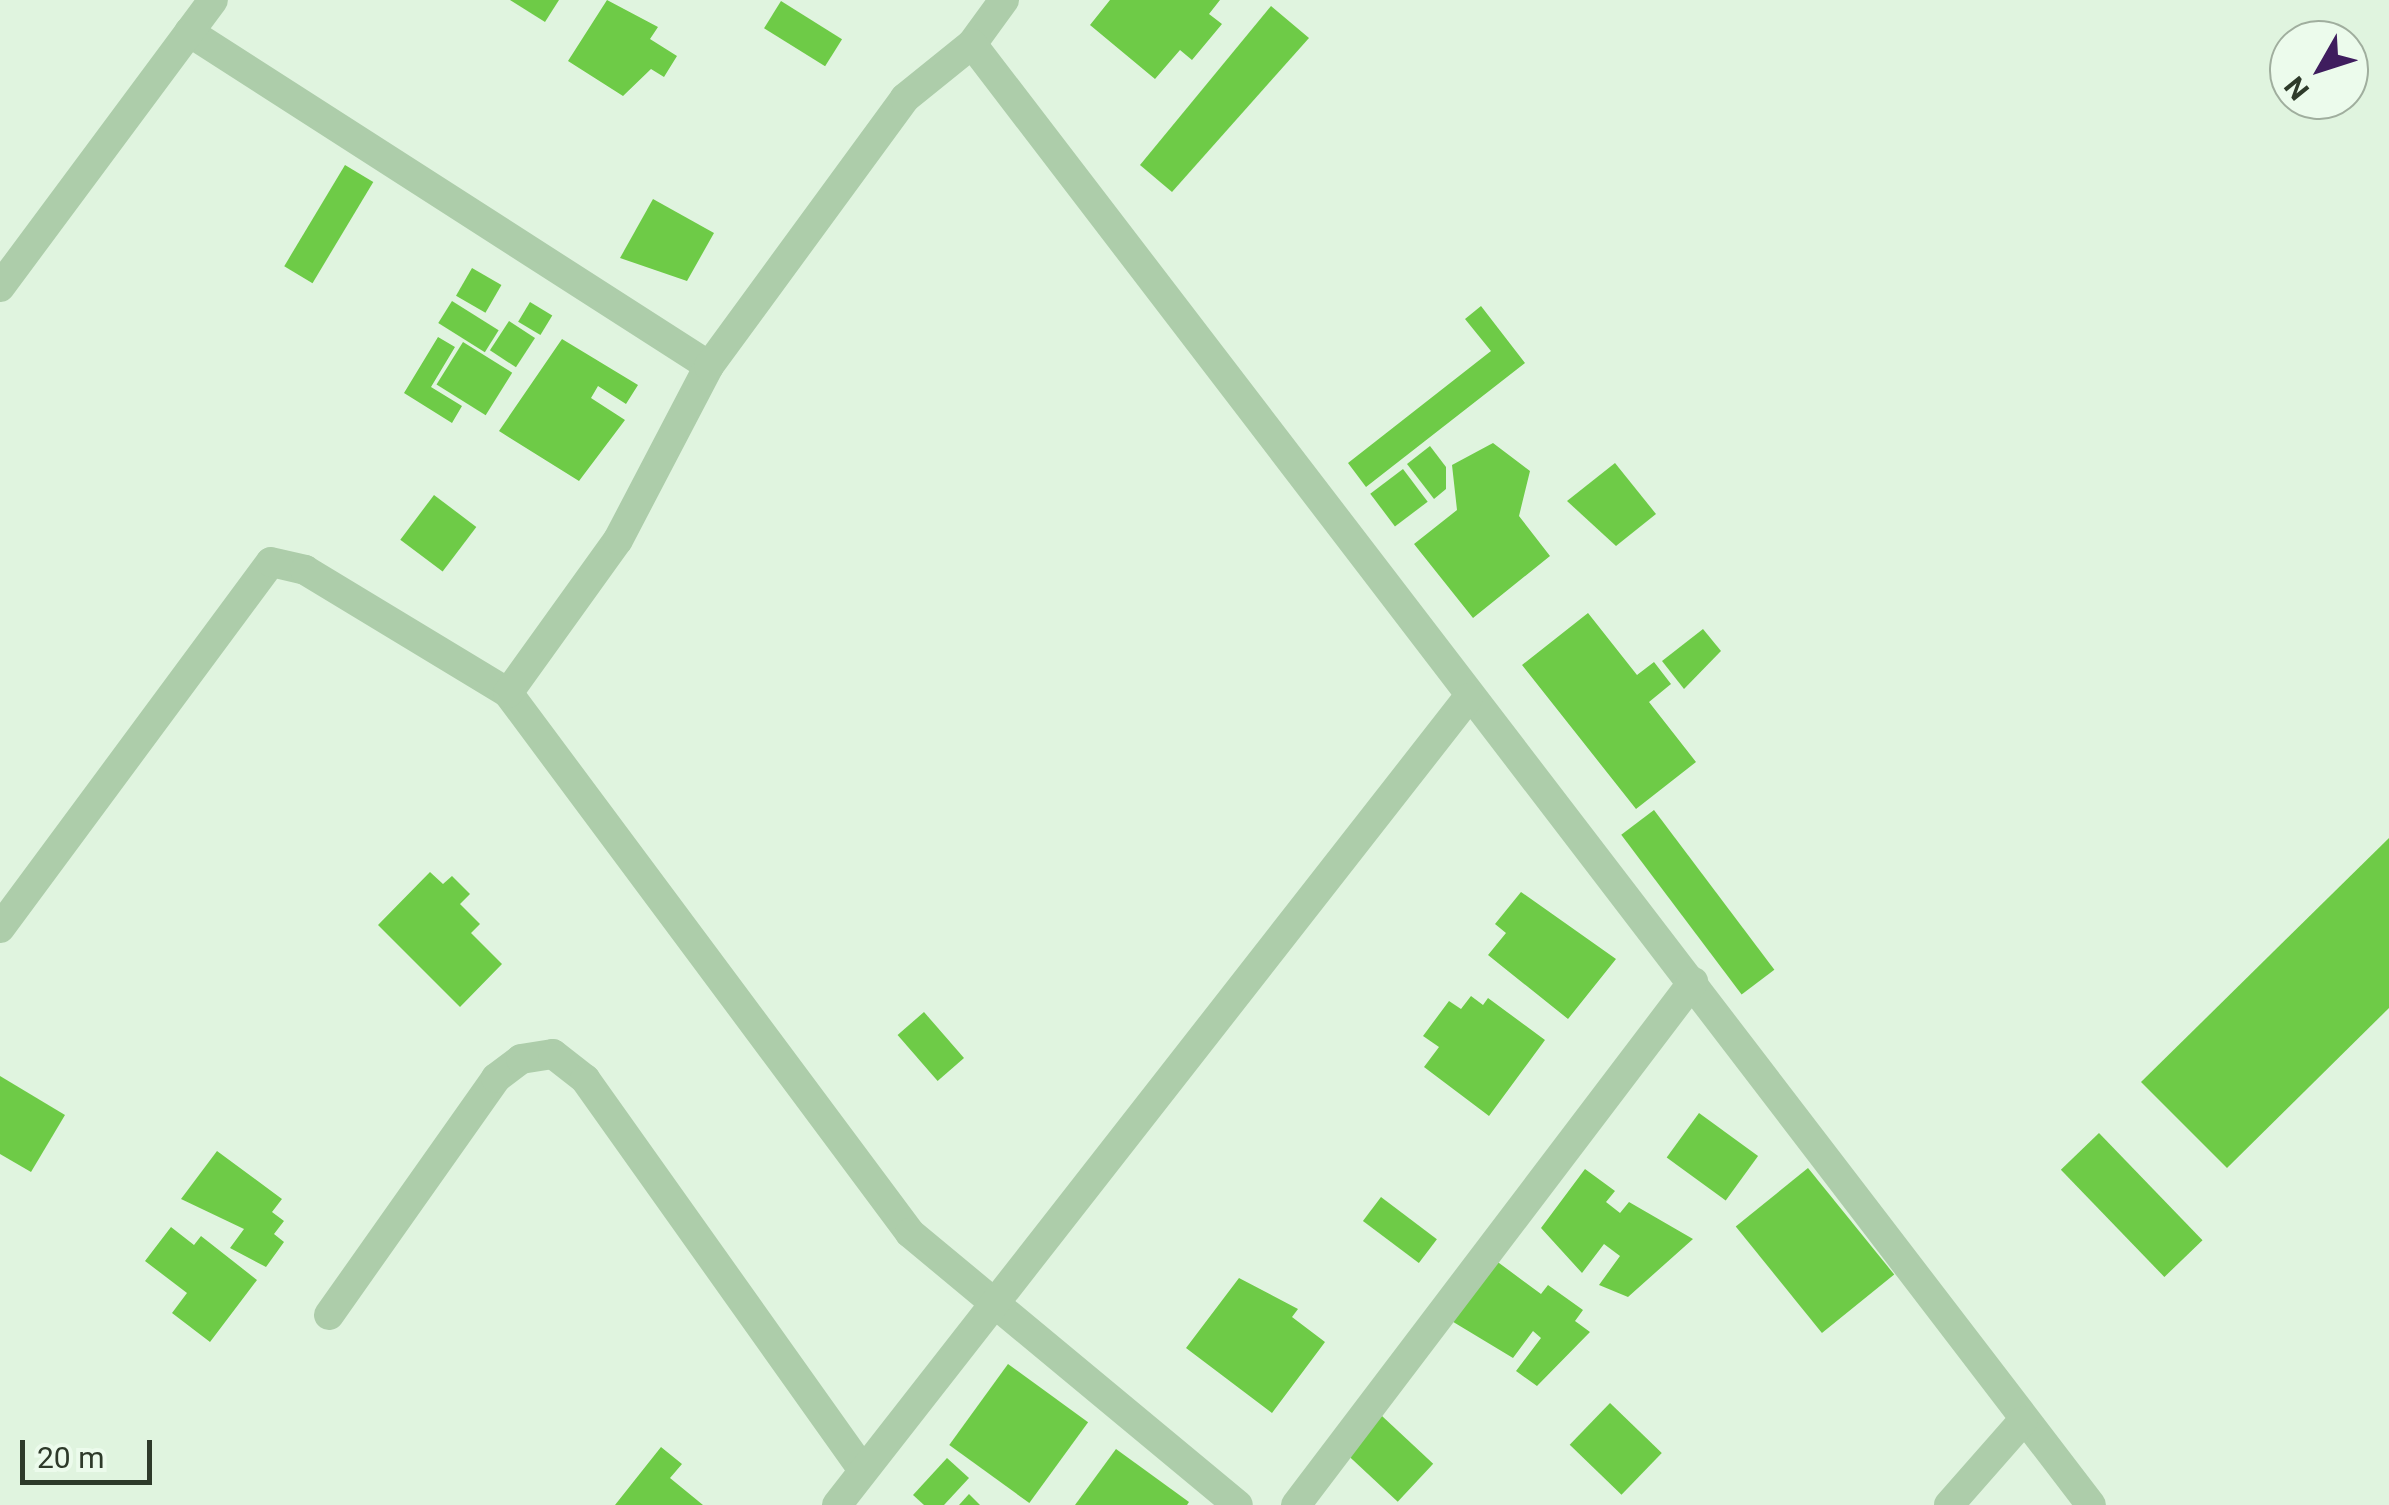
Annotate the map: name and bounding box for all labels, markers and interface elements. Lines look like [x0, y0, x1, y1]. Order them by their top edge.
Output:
north arrow [2269, 20, 2369, 120]
text: N [2278, 70, 2316, 106]
scale bar [25, 1420, 158, 1482]
text: 20 m [37, 1440, 104, 1475]

